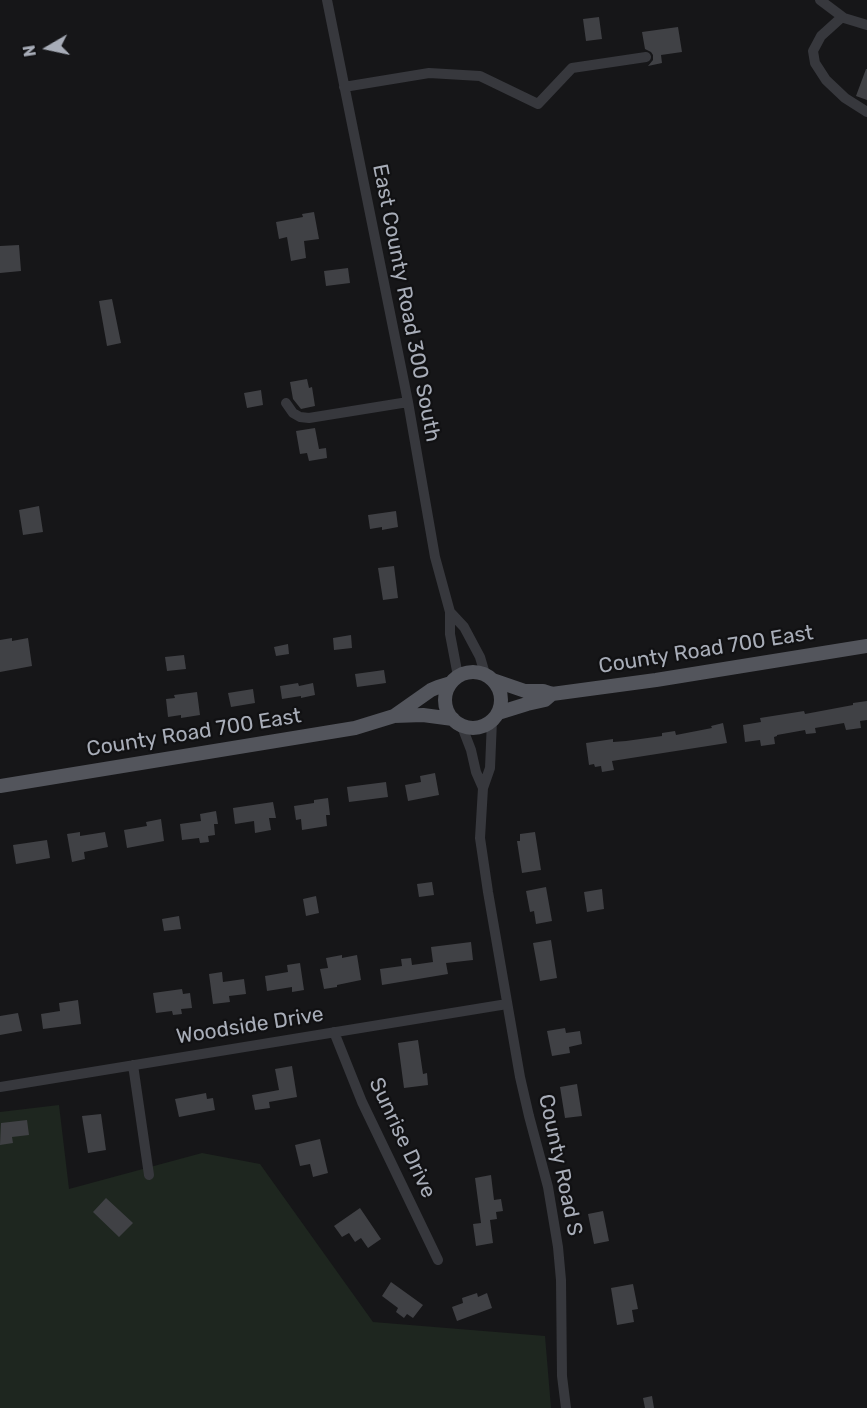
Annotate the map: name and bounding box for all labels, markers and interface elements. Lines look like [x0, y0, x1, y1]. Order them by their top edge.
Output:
north arrow [18, 18, 78, 78]
text: N [19, 44, 40, 58]
street label: East County Road 300 South [367, 162, 445, 444]
street label: County Road 700 East [597, 621, 815, 679]
street label: County Road 700 East [85, 704, 303, 762]
street label: Woodside Drive [175, 1002, 325, 1050]
street label: Sunrise Drive [363, 1074, 441, 1202]
street label: County Road S [533, 1092, 587, 1238]

